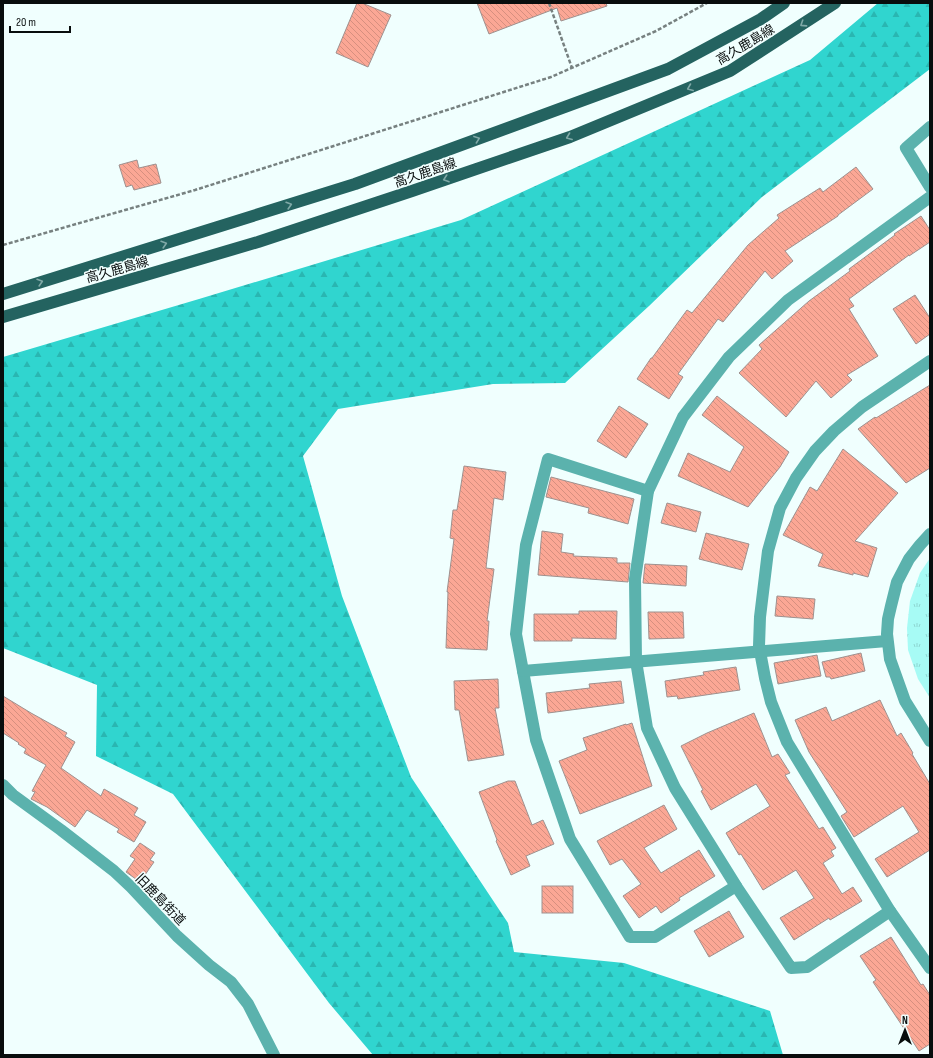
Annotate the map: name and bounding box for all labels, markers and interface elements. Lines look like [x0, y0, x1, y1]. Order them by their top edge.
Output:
scale bar [10, 8, 70, 34]
text: 20 m [16, 15, 36, 30]
one-way arrow [800, 19, 807, 26]
street label: 高久鹿島線 [714, 21, 777, 68]
one-way arrow [686, 83, 693, 91]
one-way arrow [566, 132, 573, 140]
one-way arrow [474, 136, 481, 144]
street label: 高久鹿島線 [392, 155, 459, 191]
one-way arrow [443, 175, 450, 183]
one-way arrow [285, 201, 292, 210]
one-way arrow [161, 240, 168, 249]
street label: 高久鹿島線 [84, 253, 151, 287]
one-way arrow [37, 278, 44, 287]
street label: 旧鹿島街道 [132, 871, 189, 929]
north arrow [885, 1010, 925, 1050]
text: N [902, 1014, 908, 1027]

